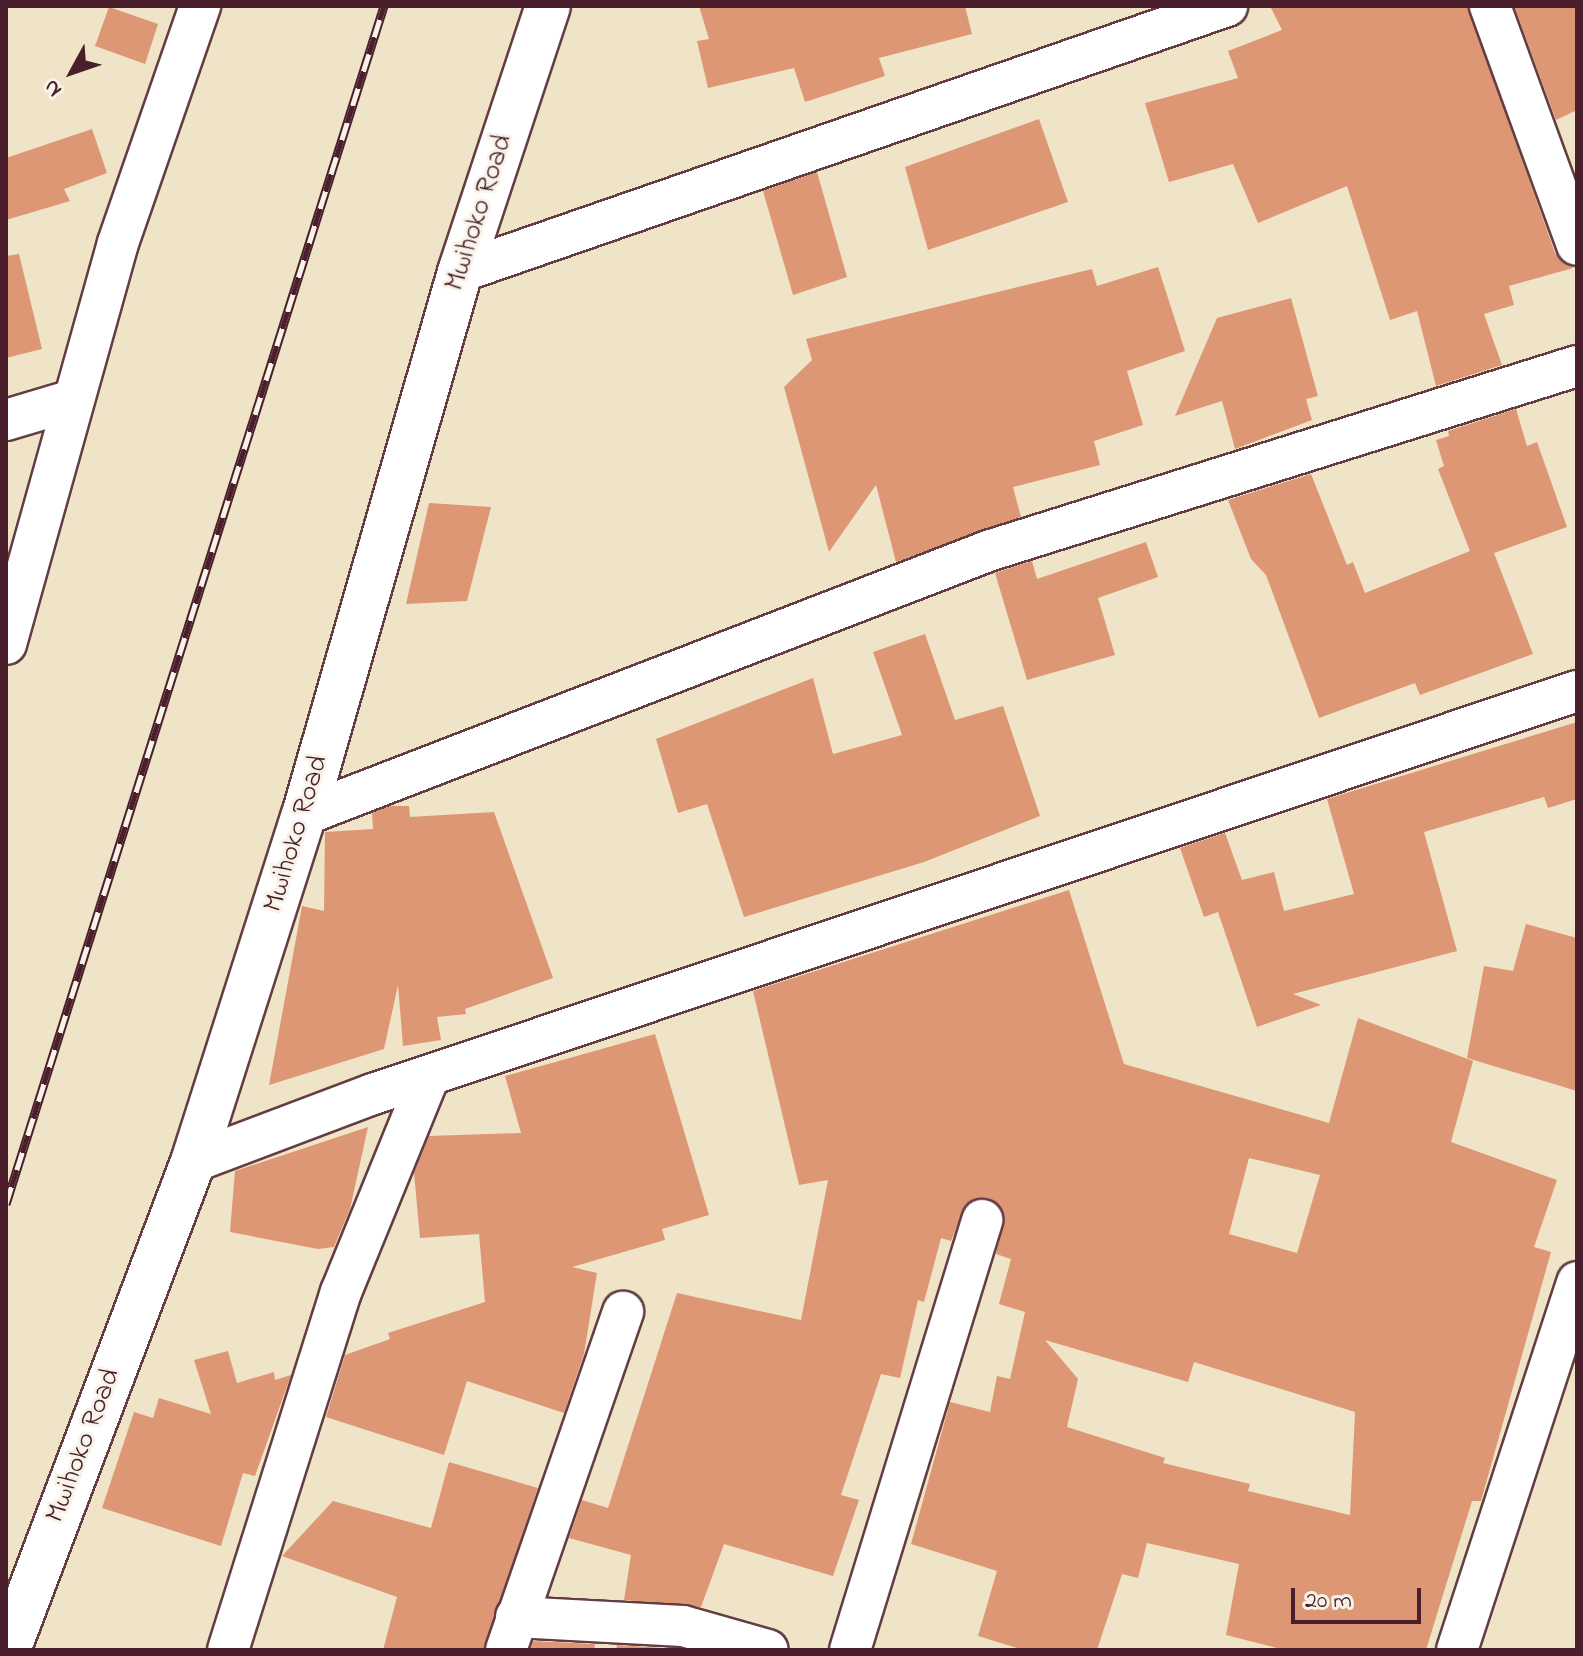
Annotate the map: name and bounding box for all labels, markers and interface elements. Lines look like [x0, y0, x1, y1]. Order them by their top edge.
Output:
north arrow [32, 32, 112, 112]
text: N [37, 71, 71, 103]
street label: Mwihoko Road [439, 131, 521, 295]
street label: Mwihoko Road [257, 752, 337, 916]
street label: Mwihoko Road [39, 1364, 129, 1528]
scale bar [1295, 1572, 1425, 1622]
text: 20 m [1305, 1584, 1352, 1619]

